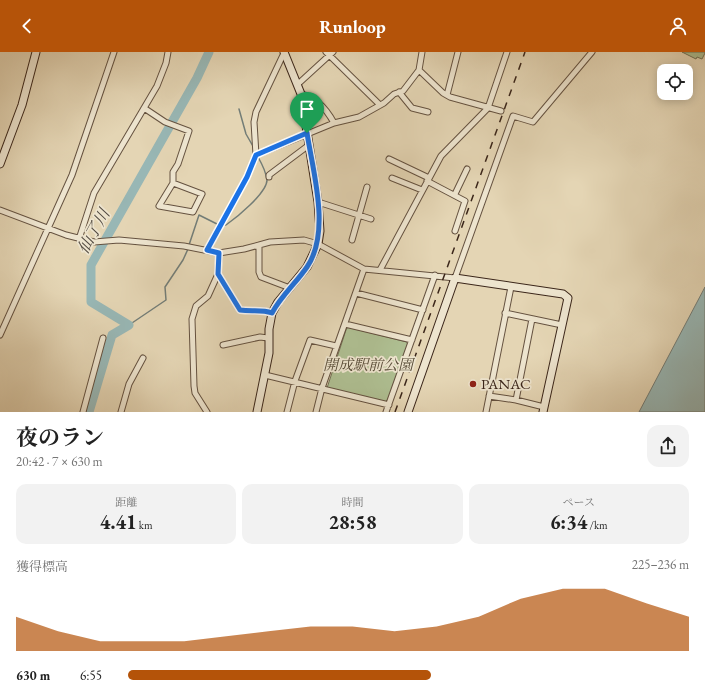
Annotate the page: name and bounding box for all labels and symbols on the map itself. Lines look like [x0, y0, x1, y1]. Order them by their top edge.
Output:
pin [290, 92, 324, 133]
water label: 仙了川 [73, 203, 115, 257]
park label: 開成駅前公園 [323, 355, 416, 374]
place label: PANAC [481, 374, 531, 393]
marker: PANAC [468, 379, 478, 389]

